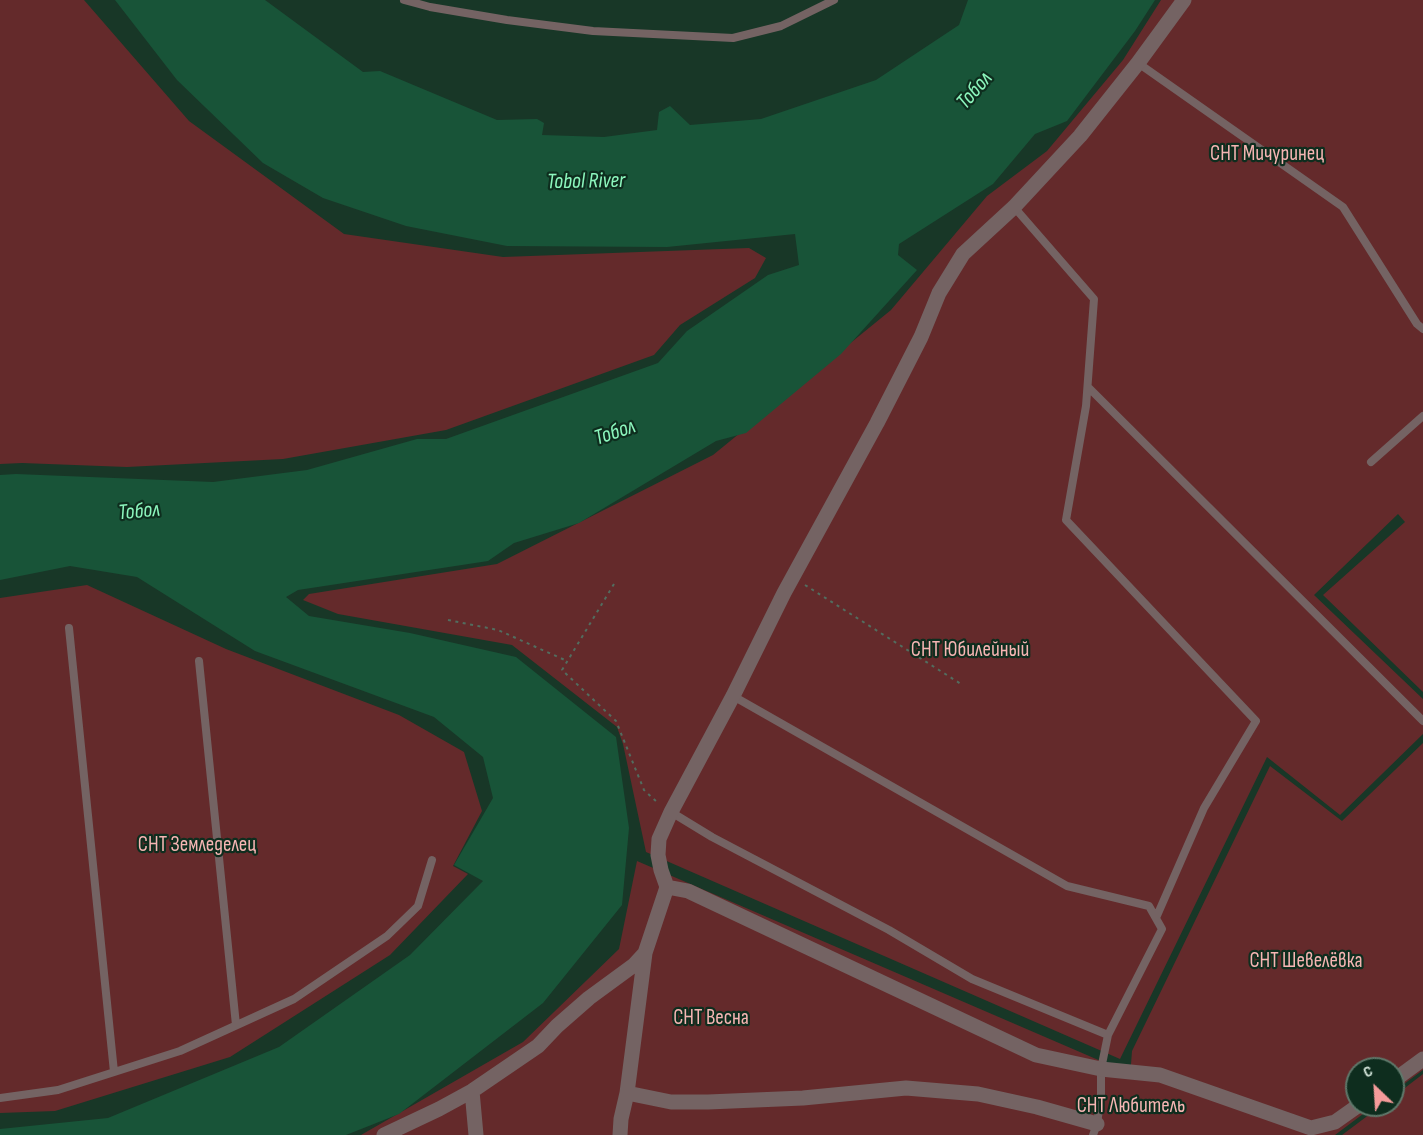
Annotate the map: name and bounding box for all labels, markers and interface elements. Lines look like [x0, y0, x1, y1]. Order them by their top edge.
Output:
water label: Тобол [951, 67, 999, 115]
park label: СНТ Мичуринец [1210, 142, 1324, 168]
water label: Tobol River [547, 168, 625, 196]
water label: Тобол [591, 414, 639, 452]
water label: Тобол [117, 497, 161, 527]
park label: СНТ Юбилейный [911, 638, 1029, 664]
park label: СНТ Земледелец [138, 833, 256, 859]
park label: СНТ Шевелёвка [1249, 949, 1363, 975]
park label: СНТ Весна [673, 1006, 749, 1032]
north arrow [1345, 1057, 1405, 1117]
text: С [1360, 1062, 1376, 1082]
park label: СНТ Любитель [1077, 1094, 1185, 1120]

